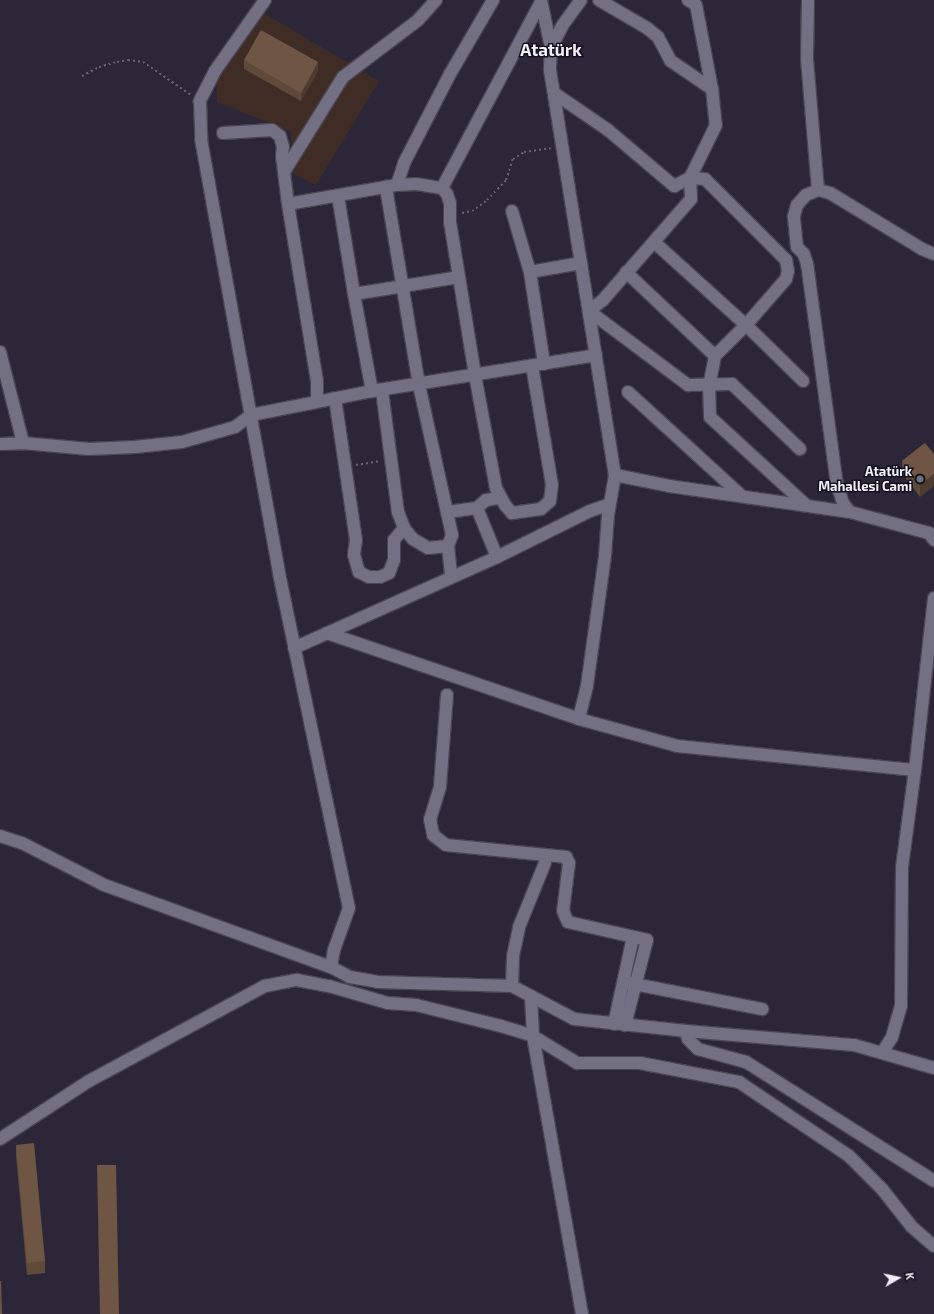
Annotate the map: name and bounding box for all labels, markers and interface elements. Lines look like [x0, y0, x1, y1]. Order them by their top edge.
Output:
district label: Atatürk [520, 40, 582, 60]
place label: Atatürk Mahallesi Cami [818, 464, 912, 495]
marker: Atatürk Mahallesi Cami [915, 474, 925, 484]
north arrow [878, 1258, 918, 1298]
text: K [903, 1272, 917, 1281]

